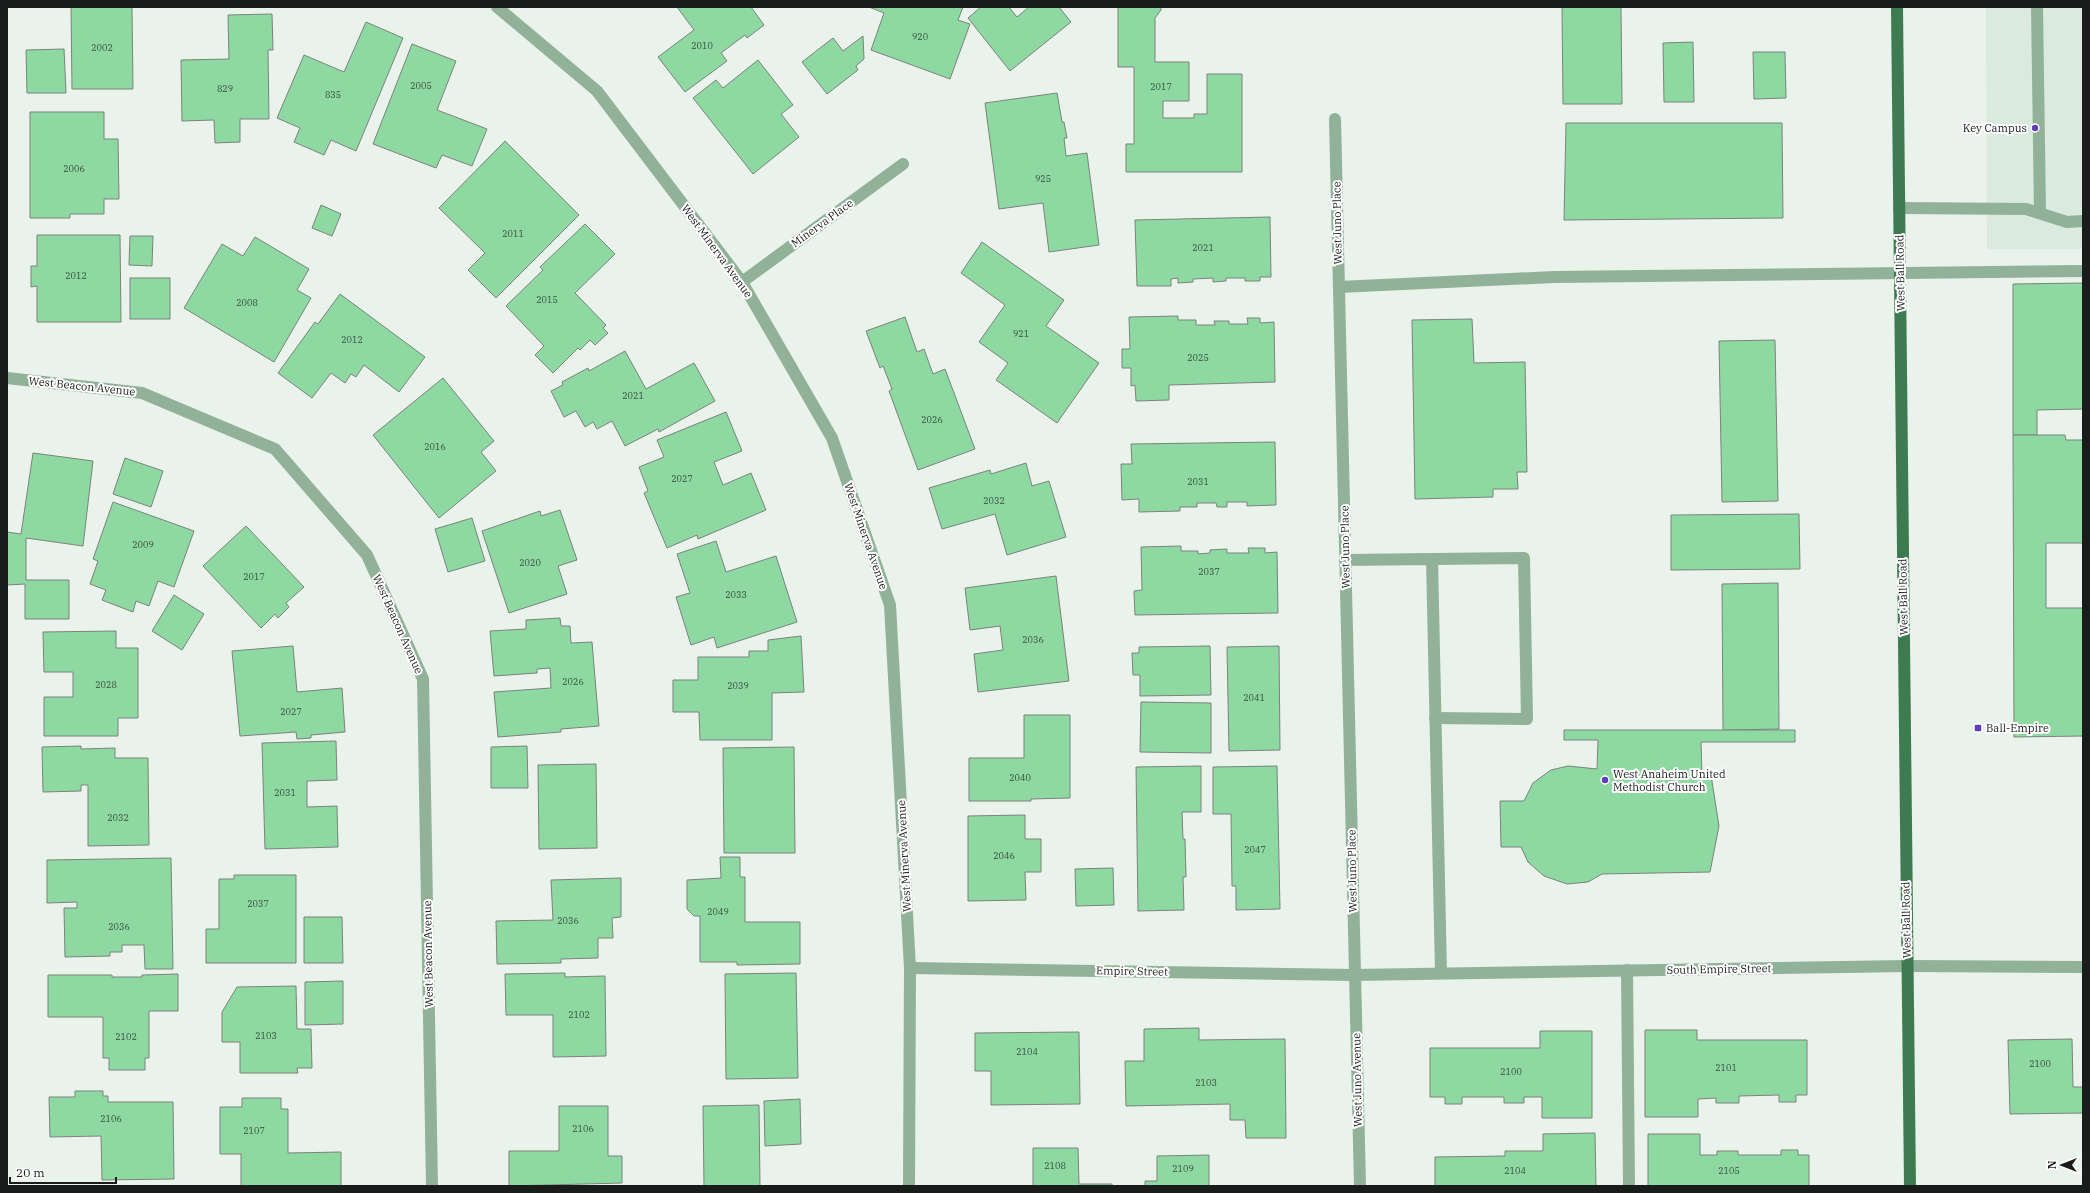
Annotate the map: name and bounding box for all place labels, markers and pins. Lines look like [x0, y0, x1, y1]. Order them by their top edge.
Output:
place label: Key Campus [1963, 121, 2027, 135]
marker: Key Campus [2030, 123, 2040, 133]
place label: Ball-Empire [1986, 721, 2049, 735]
marker: Ball-Empire [1973, 723, 1983, 733]
place label: West Anaheim United Methodist Church [1613, 767, 1726, 794]
marker: West Anaheim United Methodist Church [1600, 775, 1610, 785]

